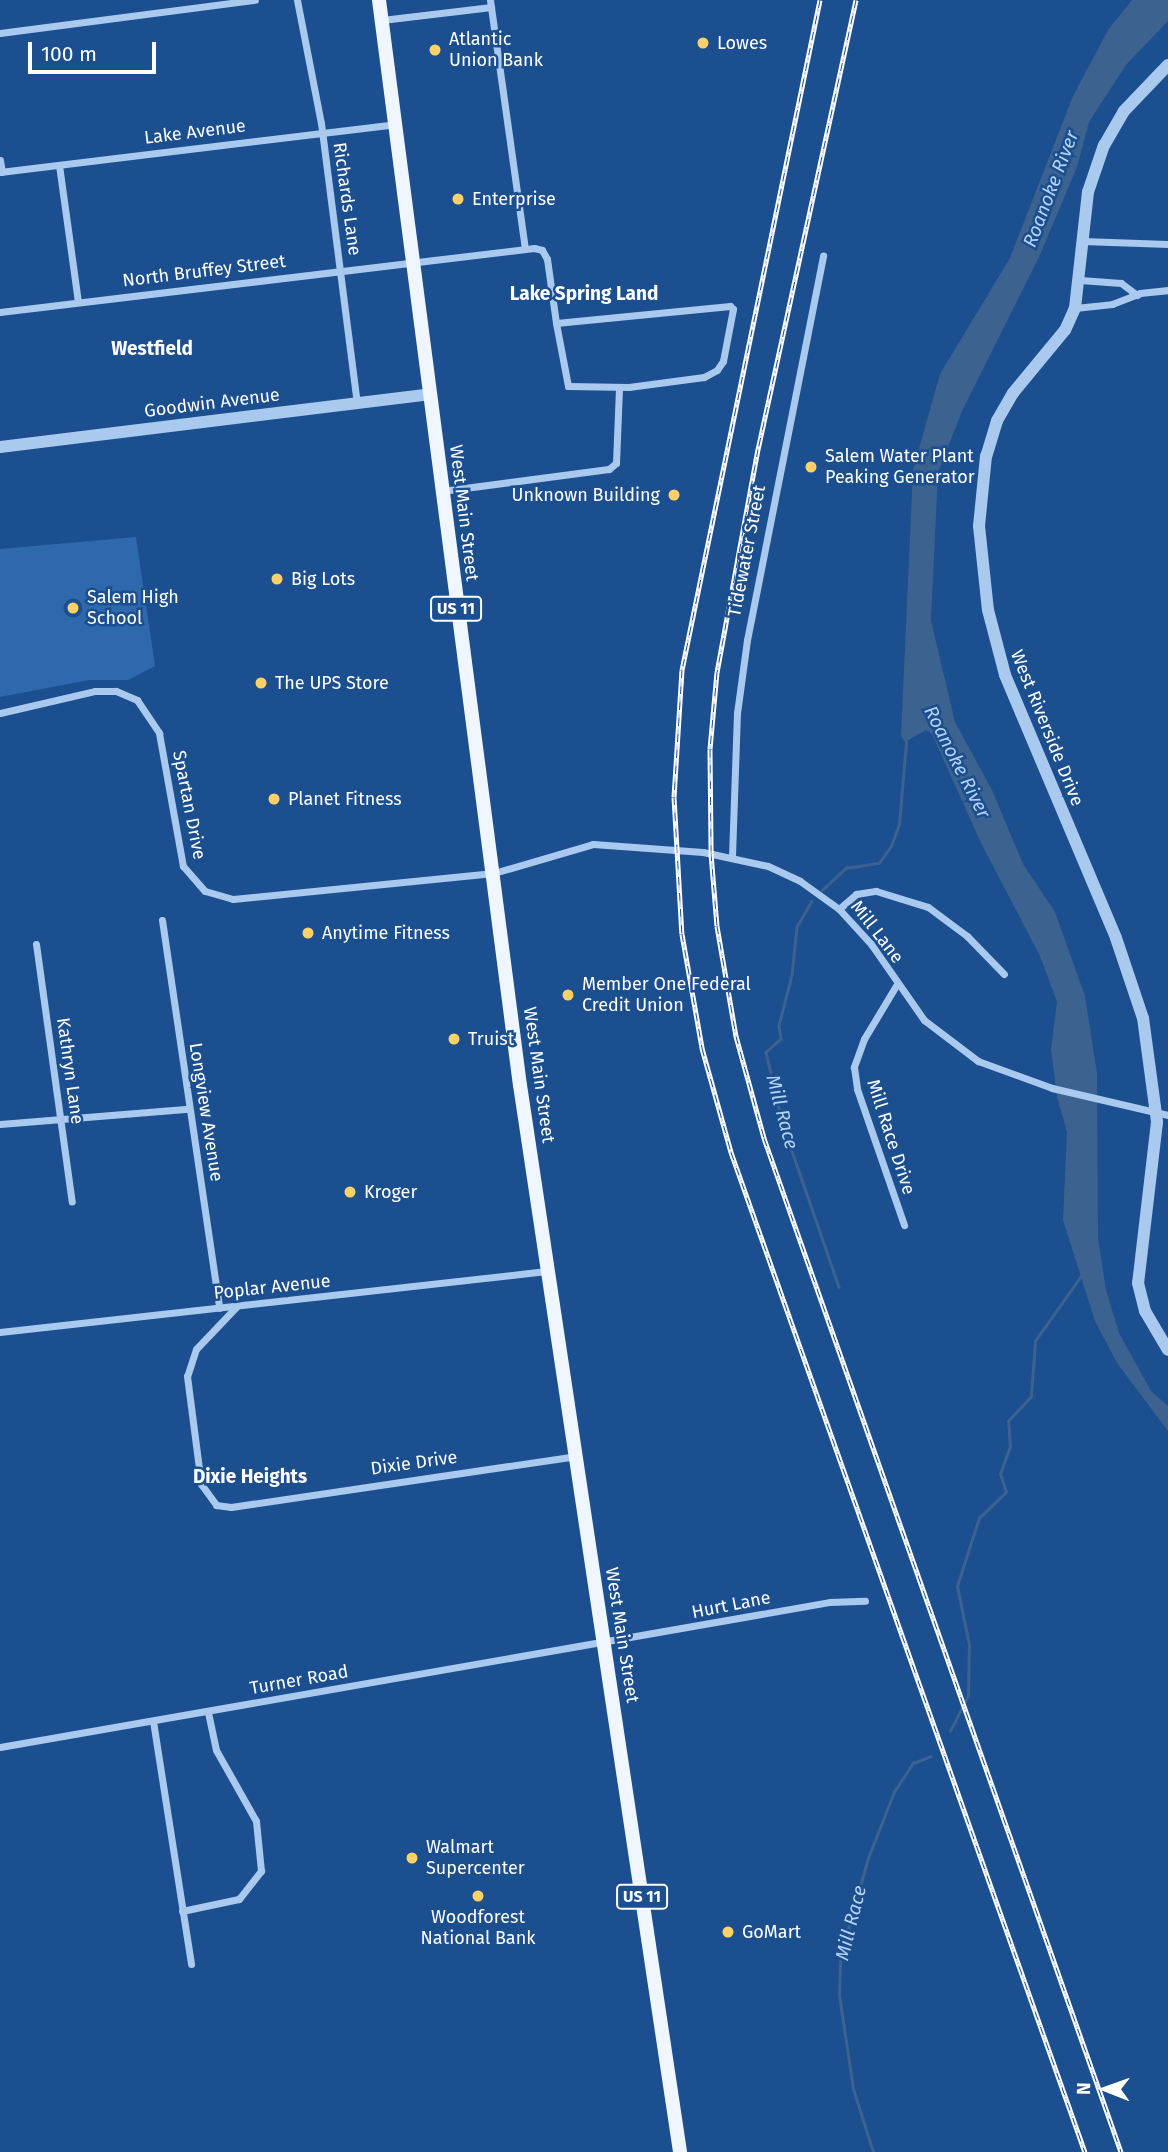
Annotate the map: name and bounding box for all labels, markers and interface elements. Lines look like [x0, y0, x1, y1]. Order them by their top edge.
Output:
scale bar [32, 28, 159, 72]
place label: Atlantic Union Bank [449, 29, 543, 72]
place label: Lowes [717, 32, 767, 54]
marker: Lowes [695, 35, 711, 51]
text: 100 m [41, 41, 97, 67]
marker: Atlantic Union Bank [427, 42, 443, 58]
street label: Lake Avenue [143, 115, 247, 149]
water label: Roanoke River [1018, 128, 1084, 250]
street label: Richards Lane [328, 141, 366, 257]
place label: Enterprise [472, 188, 556, 210]
marker: Enterprise [450, 191, 466, 207]
street label: North Bruffey Street [121, 250, 287, 292]
district label: Lake Spring Land [510, 283, 658, 305]
district label: Westfield [111, 338, 193, 360]
street label: Goodwin Avenue [143, 384, 281, 422]
street label: West Main Street [445, 444, 483, 582]
place label: Salem Water Plant Peaking Generator [825, 446, 975, 489]
marker: Salem Water Plant Peaking Generator [803, 459, 819, 475]
street label: Tidewater Street [724, 483, 770, 619]
place label: Unknown Building [512, 484, 660, 506]
marker: Unknown Building [666, 487, 682, 503]
place label: Big Lots [291, 568, 355, 590]
marker: Big Lots [269, 571, 285, 587]
place label: Salem High School [87, 587, 179, 630]
road number: US 11 [430, 596, 482, 622]
marker: Salem High School [65, 600, 81, 616]
street label: West Riverside Drive [1006, 647, 1088, 809]
place label: The UPS Store [275, 672, 389, 694]
marker: The UPS Store [253, 675, 269, 691]
water label: Roanoke River [919, 702, 995, 822]
street label: Spartan Drive [168, 749, 210, 861]
place label: Planet Fitness [288, 788, 402, 810]
marker: Planet Fitness [266, 791, 282, 807]
street label: Mill Lane [846, 896, 908, 968]
place label: Anytime Fitness [322, 922, 450, 944]
marker: Anytime Fitness [300, 925, 316, 941]
place label: Member One Federal Credit Union [582, 974, 751, 1016]
marker: Member One Federal Credit Union [560, 987, 576, 1003]
street label: West Main Street [519, 1006, 559, 1144]
street label: Kathryn Lane [52, 1016, 88, 1126]
place label: Truist [468, 1028, 514, 1050]
marker: Truist [446, 1031, 462, 1047]
street label: Longview Avenue [184, 1041, 228, 1183]
water label: Mill Race [761, 1072, 803, 1152]
street label: Mill Race Drive [862, 1077, 920, 1197]
place label: Kroger [364, 1181, 417, 1203]
marker: Kroger [342, 1184, 358, 1200]
street label: Poplar Avenue [212, 1270, 332, 1304]
street label: Dixie Drive [369, 1446, 459, 1480]
district label: Dixie Heights [193, 1466, 307, 1488]
street label: West Main Street [601, 1566, 643, 1704]
street label: Hurt Lane [690, 1587, 772, 1623]
street label: Turner Road [248, 1661, 350, 1699]
place label: Walmart Supercenter [426, 1837, 525, 1880]
marker: Walmart Supercenter [404, 1850, 420, 1866]
water label: Mill Race [831, 1883, 871, 1963]
road number: US 11 [616, 1884, 668, 1910]
marker: Woodforest National Bank [470, 1888, 486, 1904]
place label: Woodforest National Bank [421, 1907, 535, 1950]
place label: GoMart [742, 1921, 801, 1943]
marker: GoMart [720, 1924, 736, 1940]
north arrow [1070, 2054, 1140, 2124]
text: N [1072, 2082, 1095, 2095]

